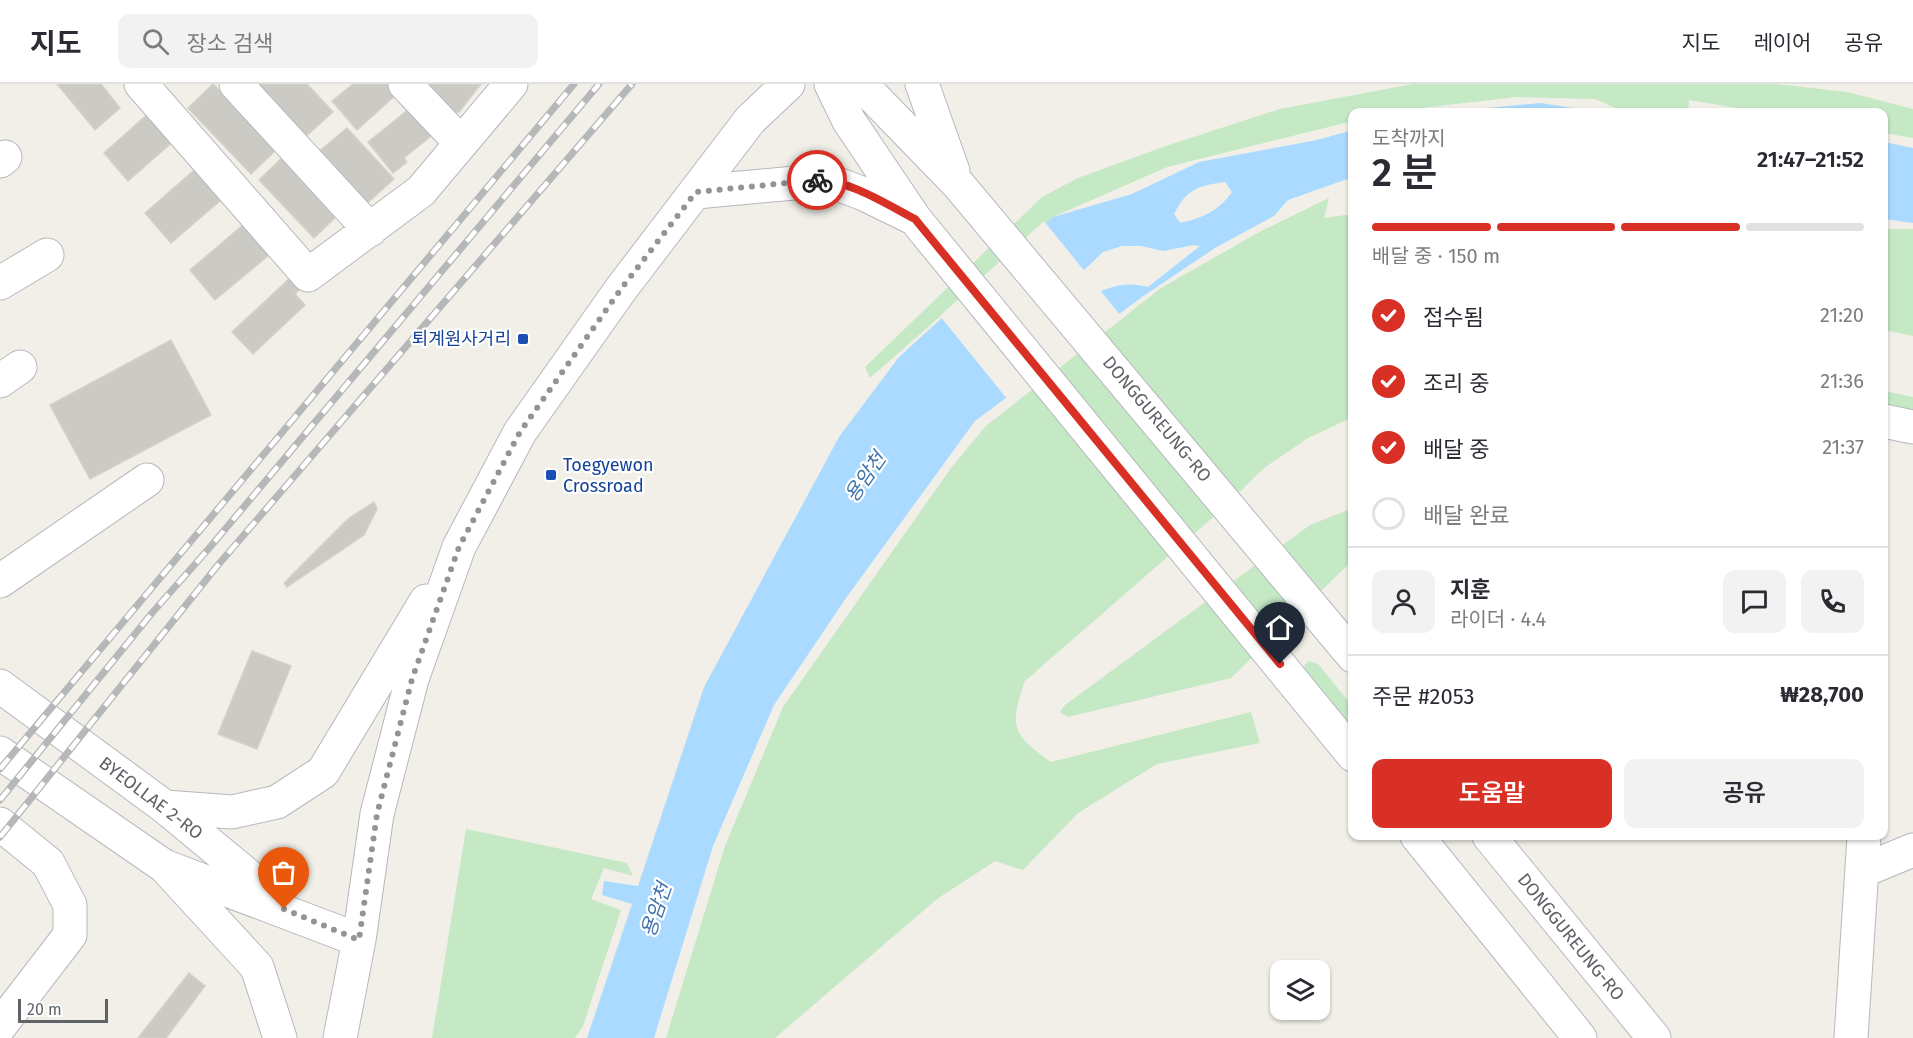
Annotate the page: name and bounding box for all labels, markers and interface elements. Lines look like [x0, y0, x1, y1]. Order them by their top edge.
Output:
search box [118, 14, 538, 68]
icon: search [139, 25, 172, 58]
text: 지도 [30, 27, 82, 60]
text: 장소 검색 [187, 30, 273, 57]
text: 지도 [1682, 30, 1720, 56]
text: 레이어 [1753, 30, 1811, 56]
text: 공유 [1844, 30, 1883, 56]
text: 도착까지 [1372, 126, 1446, 150]
text: 21:47–21:52 [1757, 146, 1864, 173]
courier [787, 150, 847, 210]
text: 2 분 [1372, 150, 1437, 196]
icon: bike [801, 164, 834, 197]
text: 배달 중 · 150 m [1372, 244, 1500, 268]
icon: check [1372, 299, 1405, 332]
text: 21:20 [1820, 303, 1864, 327]
text: 접수됨 [1423, 304, 1484, 331]
place label: 퇴계원사거리 [412, 328, 511, 350]
marker: 퇴계원사거리 [516, 332, 530, 346]
street label: DONGGUREUNG-RO [1098, 352, 1216, 486]
icon: check [1372, 365, 1405, 398]
text: 21:36 [1820, 369, 1864, 393]
text: 조리 중 [1423, 370, 1490, 397]
icon: check [1372, 431, 1405, 464]
text: 21:37 [1822, 435, 1864, 459]
text: 배달 중 [1423, 436, 1490, 463]
water label: 용암천 [839, 445, 892, 506]
place label: Toegyewon Crossroad [563, 454, 654, 497]
marker: Toegyewon Crossroad [544, 468, 558, 482]
text: 배달 완료 [1423, 502, 1510, 529]
button: person [1372, 570, 1435, 633]
button: chat [1723, 570, 1786, 633]
button: phone [1801, 570, 1864, 633]
text: 지훈 [1450, 576, 1490, 603]
pin [1254, 602, 1305, 664]
text: 라이더 · 4.4 [1450, 607, 1546, 631]
icon: home [1263, 611, 1296, 644]
text: ₩28,700 [1780, 681, 1864, 708]
text: 주문 #2053 [1372, 683, 1475, 710]
street label: BYEOLLAE 2-RO [95, 752, 207, 844]
button: 도움말 [1372, 759, 1612, 828]
button: 공유 [1624, 759, 1864, 828]
pin [258, 847, 309, 909]
icon: bag [267, 856, 300, 889]
street label: DONGGUREUNG-RO [1513, 869, 1629, 1005]
water label: 용암천 [636, 878, 677, 940]
map controls [1270, 960, 1330, 1020]
button: layers [1270, 960, 1330, 1020]
scale bar [18, 996, 108, 1024]
text: 20 m [27, 1000, 62, 1019]

